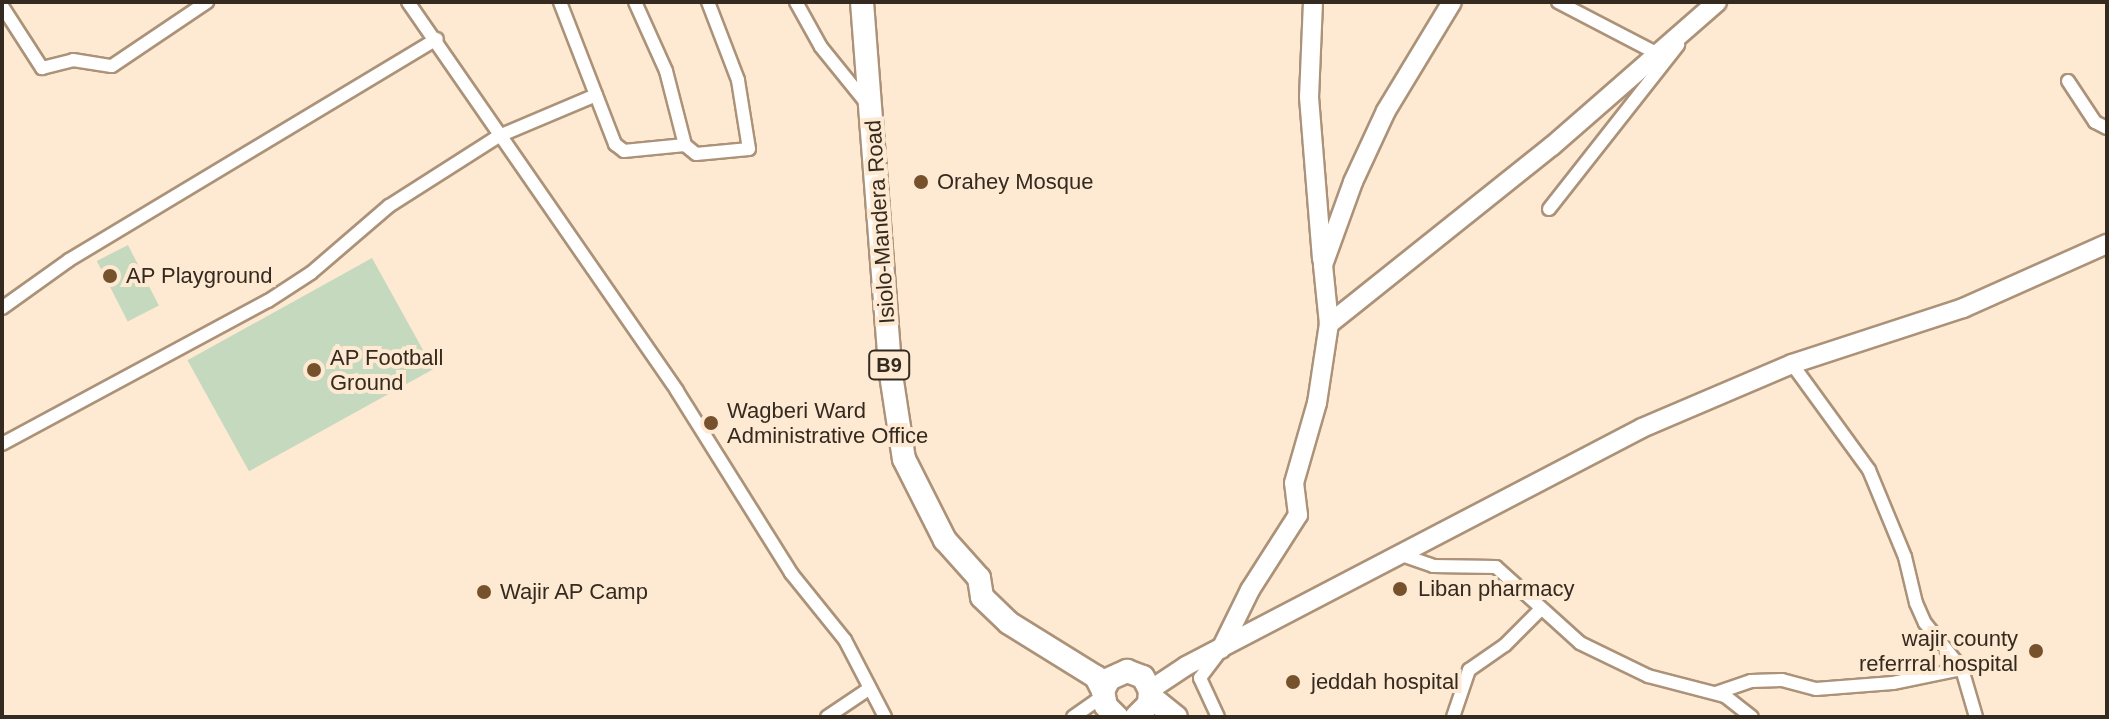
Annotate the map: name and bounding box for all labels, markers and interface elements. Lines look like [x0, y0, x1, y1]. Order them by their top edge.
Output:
street label: Isiolo-Mandera Road [860, 119, 900, 325]
place label: Orahey Mosque [937, 169, 1094, 195]
marker: Orahey Mosque [912, 173, 930, 191]
place label: AP Playground [126, 263, 273, 289]
marker: AP Playground [101, 267, 119, 285]
place label: AP Football Ground [330, 344, 444, 396]
road number: B9 [867, 349, 911, 381]
marker: AP Football Ground [305, 361, 323, 379]
place label: Wagberi Ward Administrative Office [727, 397, 928, 448]
marker: Wagberi Ward Administrative Office [702, 414, 720, 432]
place label: Liban pharmacy [1418, 576, 1575, 602]
marker: Liban pharmacy [1389, 578, 1411, 600]
place label: Wajir AP Camp [500, 579, 650, 605]
marker: Wajir AP Camp [475, 583, 493, 601]
place label: wajir county referrral hospital [1859, 625, 2018, 676]
marker: wajir county referrral hospital [2025, 640, 2047, 662]
place label: jeddah hospital [1311, 669, 1459, 695]
marker: jeddah hospital [1282, 671, 1304, 693]

